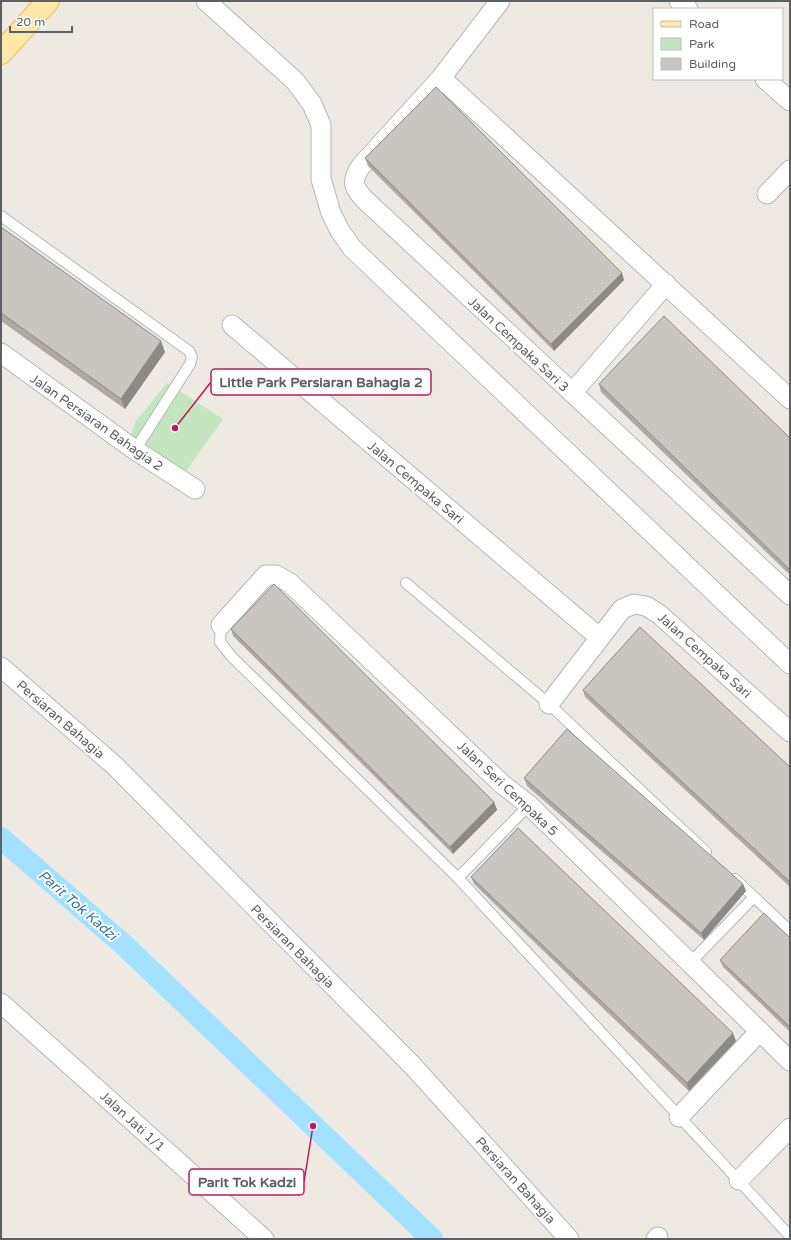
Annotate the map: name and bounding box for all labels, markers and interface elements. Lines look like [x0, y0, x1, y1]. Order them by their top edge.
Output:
scale bar [10, 8, 72, 34]
legend [653, 8, 783, 80]
text: 20 m [16, 15, 45, 29]
text: Road [689, 17, 719, 31]
text: Park [689, 37, 715, 51]
text: Building [689, 57, 736, 71]
street label: Jalan Cempaka Sari 3 [465, 294, 572, 395]
callout: Little Park Persiaran Bahagia 2 [211, 369, 431, 395]
street label: Jalan Persiaran Bahagia 2 [27, 371, 166, 475]
text: Little Park Persiaran Bahagia 2 [219, 374, 423, 391]
street label: Jalan Cempaka Sari [364, 438, 466, 527]
street label: Jalan Cempaka Sari [654, 610, 754, 702]
street label: Persiaran Bahagia [13, 677, 108, 762]
street label: Jalan Seri Cempaka 5 [454, 738, 561, 839]
water label: Parit Tok Kadzi [35, 867, 122, 945]
street label: Persiaran Bahagia [247, 902, 337, 992]
street label: Jalan Jati 1/1 [96, 1088, 168, 1155]
street label: Persiaran Bahagia [472, 1134, 559, 1227]
callout: Parit Tok Kadzi [189, 1169, 304, 1195]
text: Parit Tok Kadzi [198, 1174, 296, 1191]

